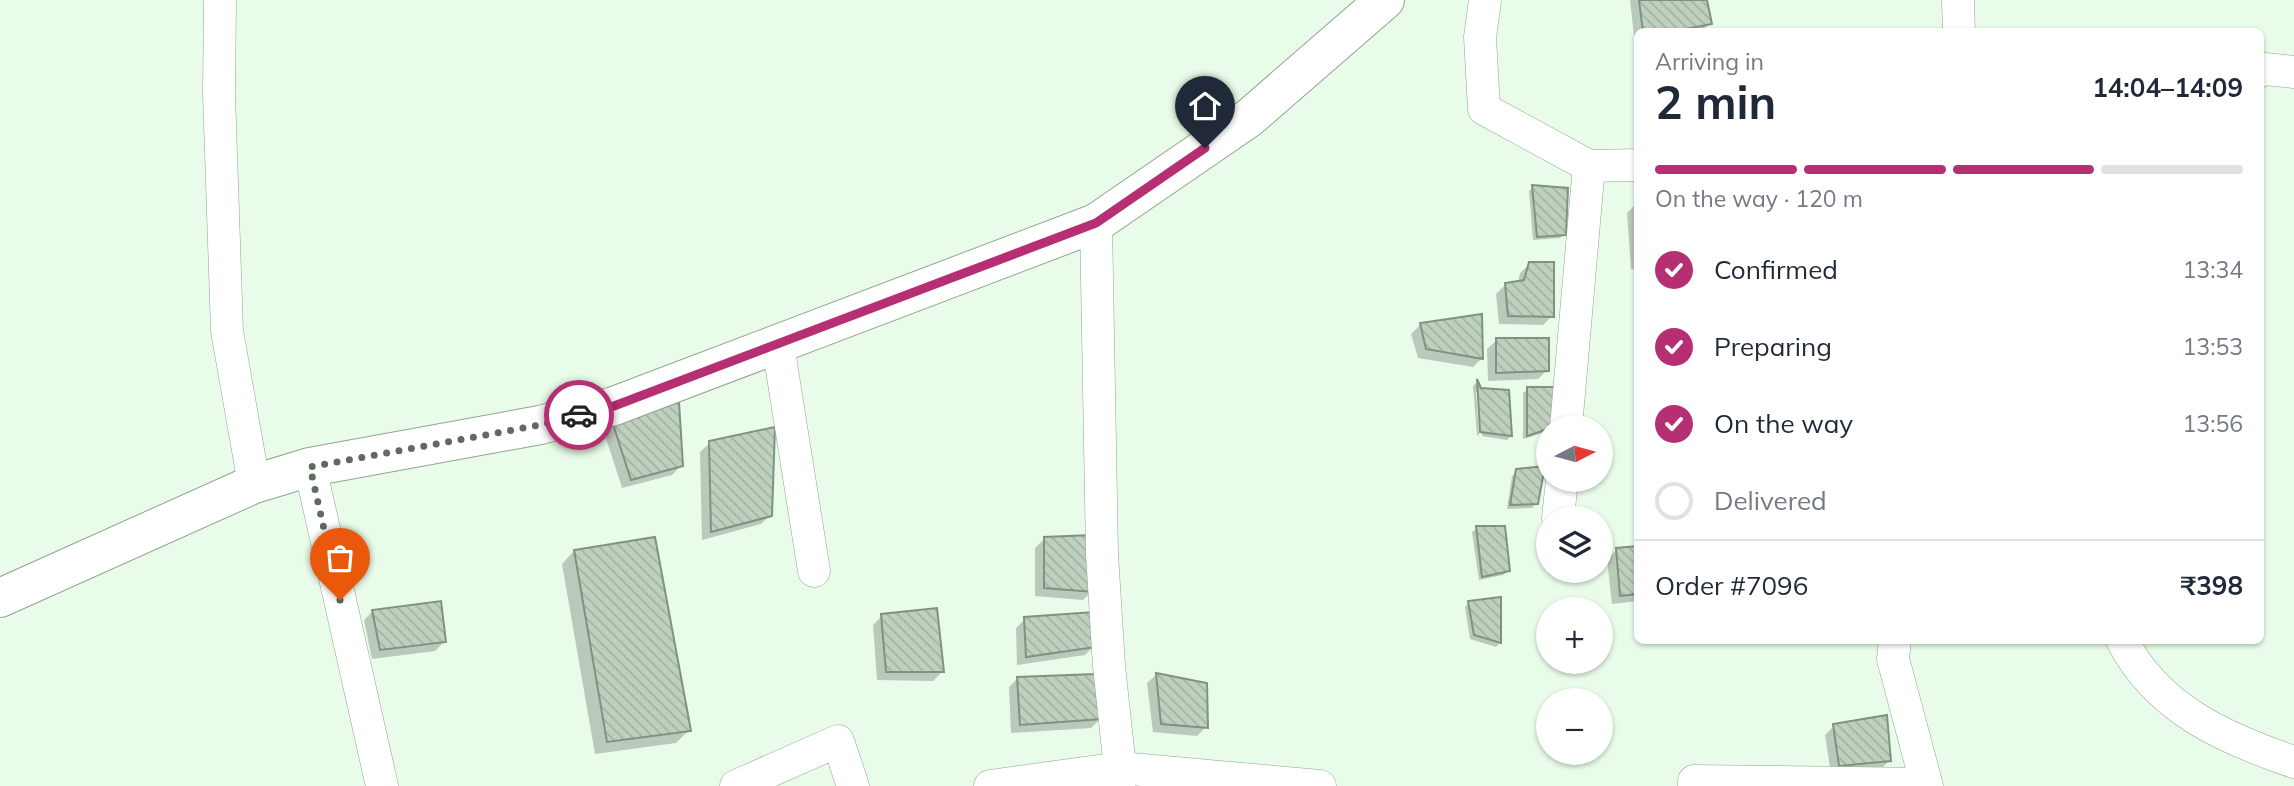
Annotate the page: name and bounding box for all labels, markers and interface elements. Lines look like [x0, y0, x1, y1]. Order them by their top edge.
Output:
text: Arriving in [1655, 47, 1764, 76]
text: 14:04–14:09 [2092, 71, 2243, 104]
text: 2 min [1655, 73, 1776, 131]
pin [1175, 76, 1235, 148]
icon: home [1186, 87, 1224, 125]
text: On the way · 120 m [1655, 184, 1863, 213]
icon: check [1655, 251, 1693, 289]
text: Confirmed [1714, 253, 1838, 286]
text: 13:34 [2183, 255, 2243, 284]
icon: check [1655, 328, 1693, 366]
text: Preparing [1714, 330, 1832, 363]
text: 13:53 [2183, 332, 2243, 361]
courier [544, 380, 614, 450]
icon: car [560, 396, 598, 434]
icon: check [1655, 405, 1693, 443]
text: On the way [1714, 407, 1853, 440]
text: 13:56 [2183, 409, 2243, 438]
north arrow [1536, 415, 1614, 492]
map controls [1536, 415, 1613, 765]
text: Delivered [1714, 484, 1827, 517]
button: layers [1536, 506, 1613, 583]
pin [310, 528, 370, 600]
icon: bag [321, 539, 359, 577]
text: Order #7096 [1655, 569, 1808, 602]
text: ₹398 [2181, 569, 2243, 602]
button: + [1536, 597, 1613, 674]
button: − [1536, 688, 1613, 765]

